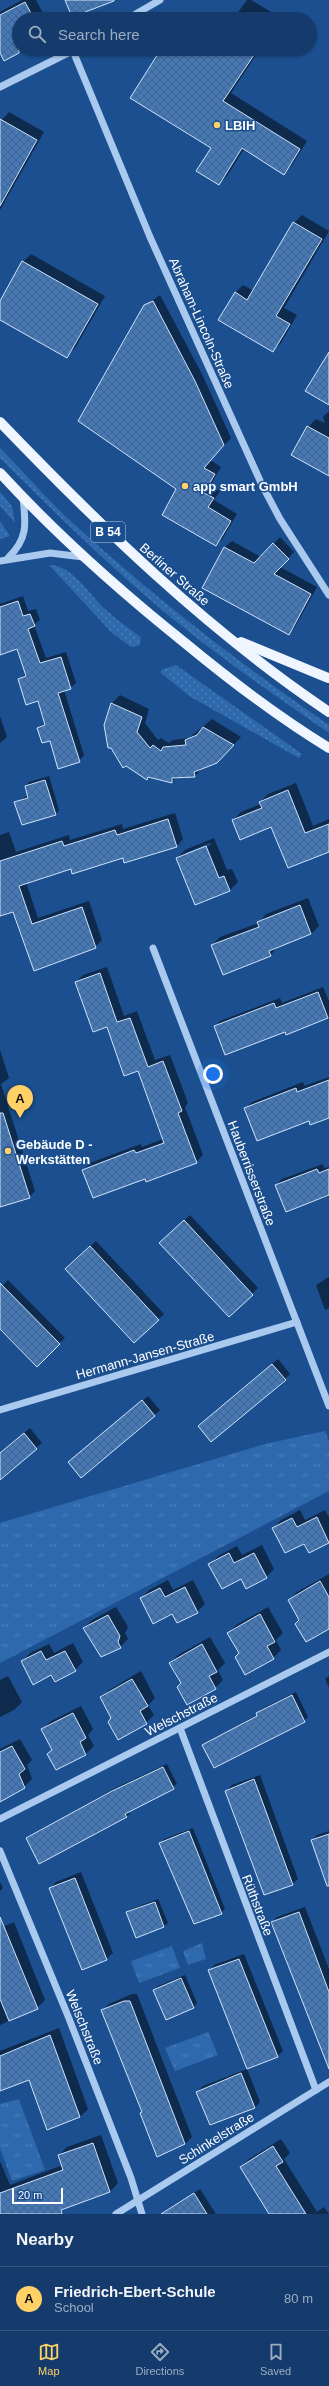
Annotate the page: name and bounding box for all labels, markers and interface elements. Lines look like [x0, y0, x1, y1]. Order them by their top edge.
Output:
search box [12, 12, 317, 56]
icon: search [26, 23, 48, 45]
text: Search here [58, 26, 140, 43]
place label: LBIH [225, 118, 255, 133]
marker: LBIH [212, 120, 222, 130]
street label: Abraham-Lincoln-Straße [166, 255, 237, 391]
place label: app smart GmbH [193, 479, 298, 494]
marker: app smart GmbH [180, 481, 190, 491]
road number: B 54 [91, 522, 125, 542]
street label: Berliner Straße [137, 540, 213, 609]
your location [203, 1064, 223, 1084]
pin: A [7, 1085, 33, 1118]
street label: Hauberrisserstraße [225, 1119, 278, 1228]
place label: Gebäude D - Werkstätten [16, 1137, 93, 1167]
marker: Gebäude D - Werkstätten [3, 1146, 13, 1156]
street label: Hermann-Jansen-Straße [74, 1329, 216, 1382]
street label: Welschstraße [143, 1690, 220, 1739]
street label: Rüthstraße [239, 1872, 276, 1938]
street label: Welschstraße [63, 1988, 106, 2067]
street label: Schinkelstraße [176, 2109, 257, 2168]
scale bar [12, 2186, 63, 2205]
text: 20 m [18, 2189, 42, 2201]
text: Nearby [16, 2230, 74, 2249]
text: Friedrich-Ebert-Schule [54, 2283, 216, 2300]
text: A [24, 2291, 34, 2306]
text: 80 m [284, 2291, 313, 2306]
text: School [54, 2300, 94, 2315]
tab: Map [38, 2341, 60, 2377]
tab: Directions [135, 2341, 184, 2377]
tab: Saved [260, 2341, 291, 2377]

